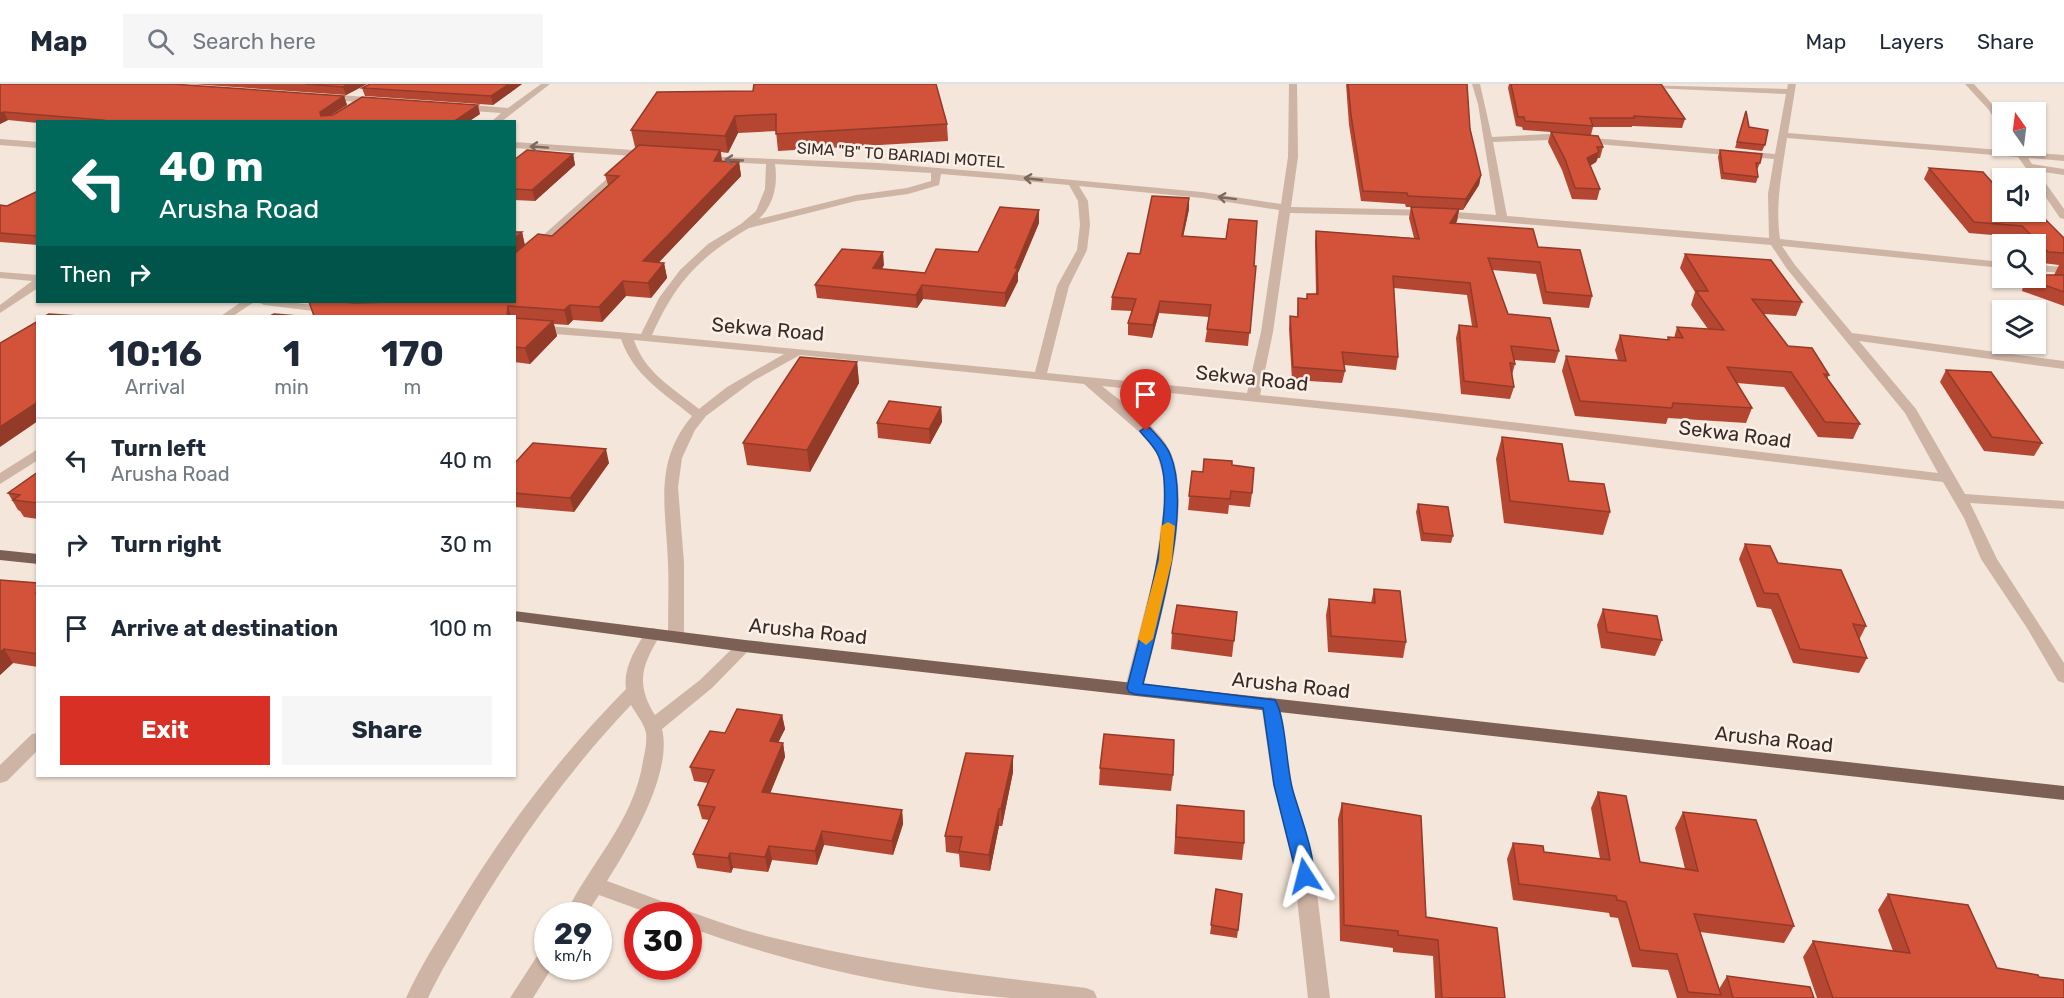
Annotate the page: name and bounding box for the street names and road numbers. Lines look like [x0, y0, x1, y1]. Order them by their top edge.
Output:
street label: SIMA "B" TO BARIADI MOTEL [796, 138, 1006, 172]
street label: Sekwa Road [711, 312, 825, 346]
street label: Sekwa Road [1195, 360, 1309, 396]
street label: Sekwa Road [1677, 415, 1793, 453]
street label: Arusha Road [748, 613, 868, 649]
street label: Arusha Road [1231, 667, 1351, 703]
street label: Arusha Road [1714, 721, 1834, 757]

